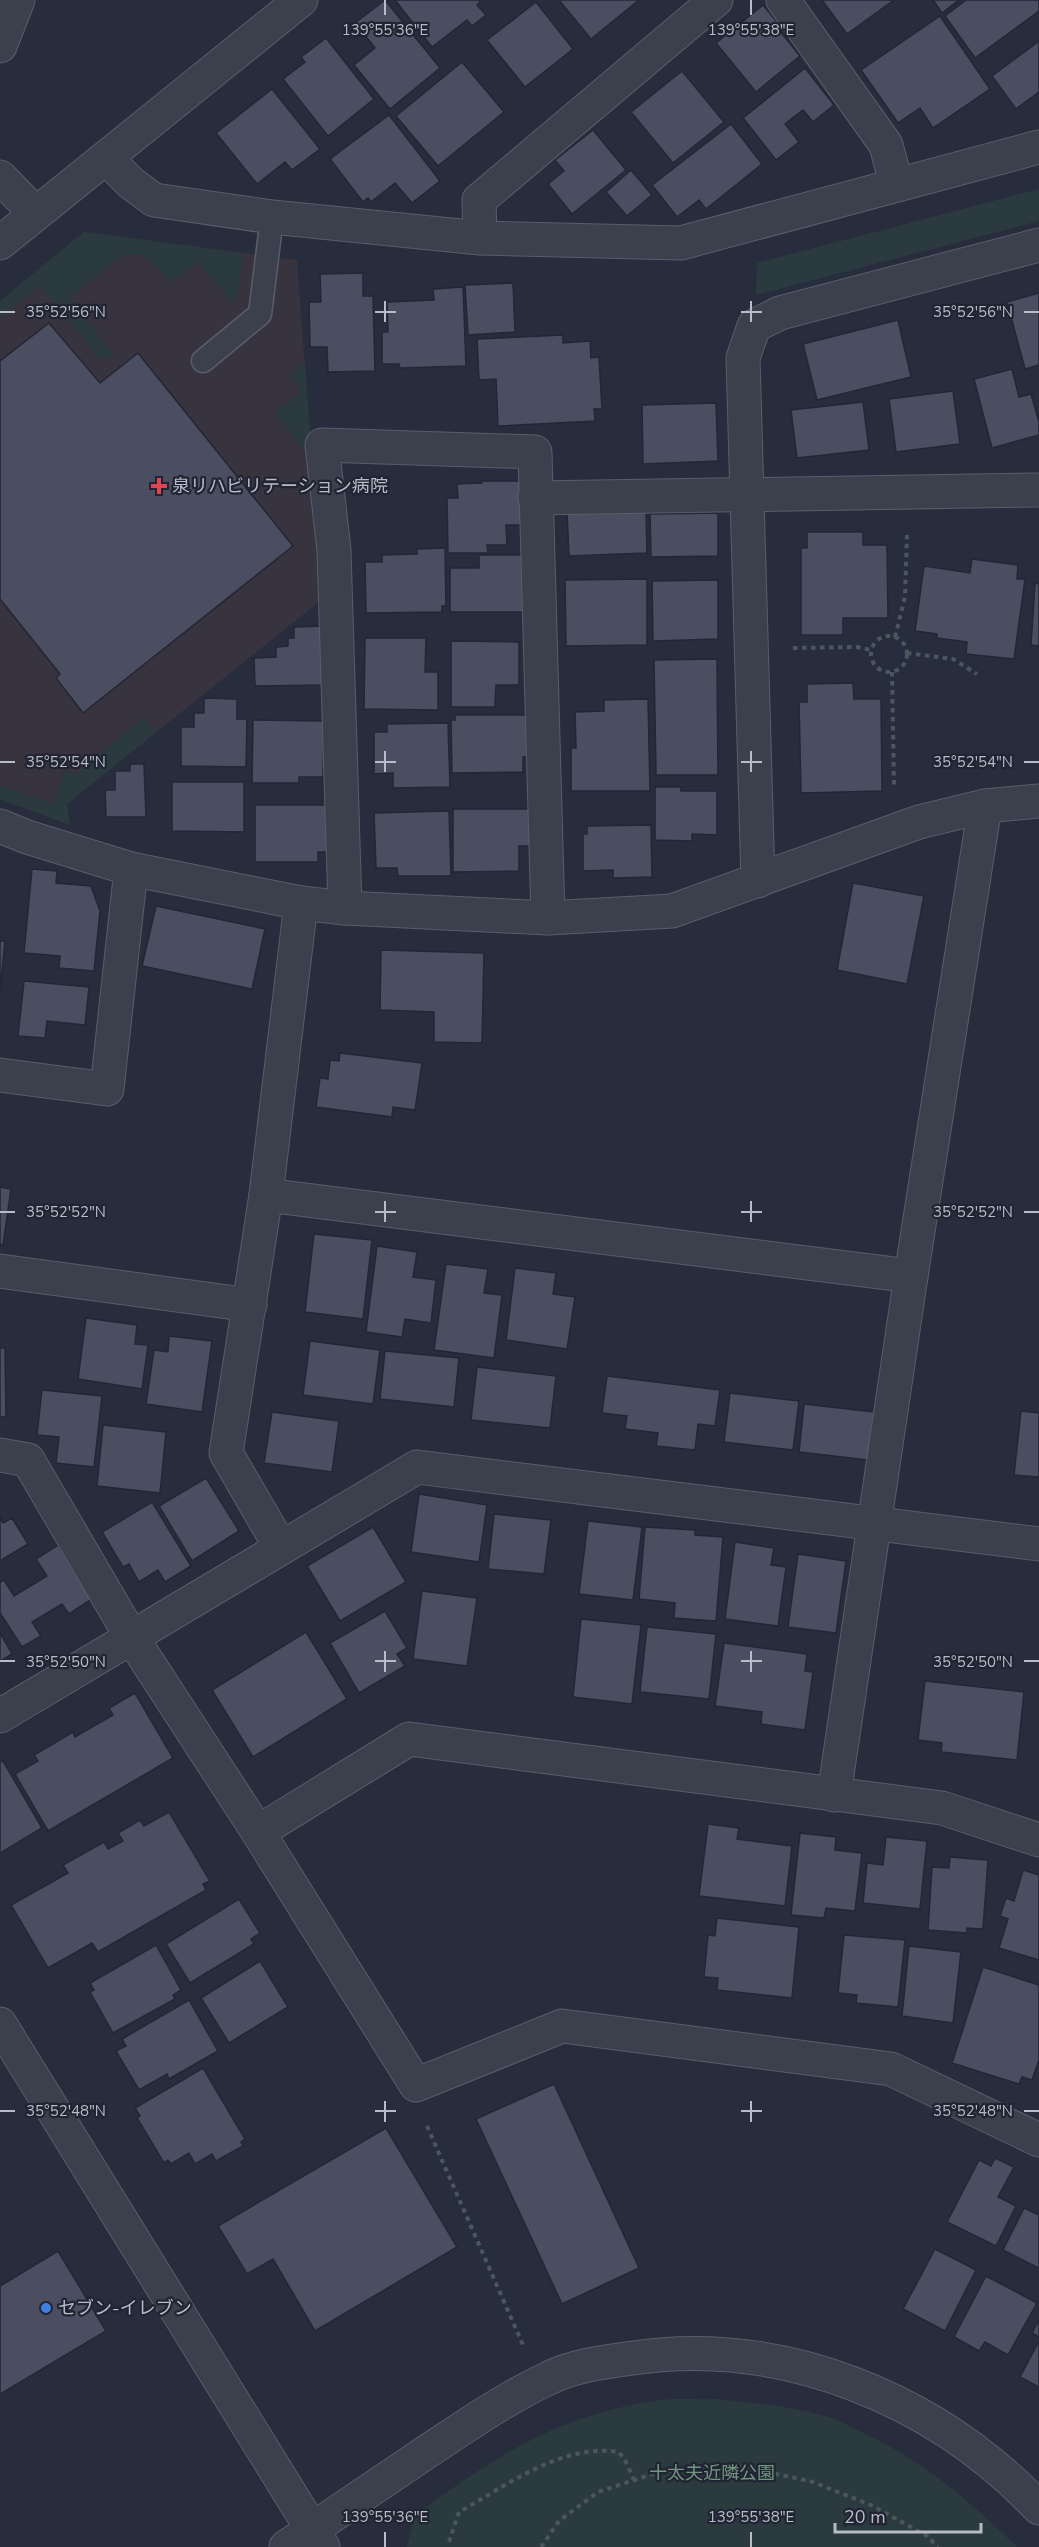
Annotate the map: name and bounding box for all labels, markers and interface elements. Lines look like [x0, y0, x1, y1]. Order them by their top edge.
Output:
text: 139°55'36"E [342, 20, 428, 40]
text: 139°55'38"E [708, 20, 794, 40]
text: 35°52'56"N [26, 302, 106, 322]
text: 35°52'56"N [933, 302, 1013, 322]
place label: 泉リハビリテーション病院 [172, 474, 388, 498]
marker: 泉リハビリテーション病院 [150, 477, 168, 495]
text: 35°52'54"N [26, 752, 106, 772]
text: 35°52'54"N [933, 752, 1013, 772]
text: 35°52'52"N [26, 1202, 106, 1222]
text: 35°52'52"N [933, 1202, 1013, 1222]
text: 35°52'50"N [26, 1652, 106, 1672]
text: 35°52'50"N [933, 1652, 1013, 1672]
text: 35°52'48"N [26, 2101, 106, 2121]
text: 35°52'48"N [933, 2101, 1013, 2121]
place label: セブン-イレブン [58, 2296, 192, 2320]
marker: セブン-イレブン [39, 2301, 53, 2315]
park label: 十太夫近隣公園 [649, 2461, 775, 2485]
scale bar [835, 2496, 980, 2534]
text: 20 m [844, 2505, 886, 2529]
text: 139°55'36"E [342, 2507, 428, 2527]
text: 139°55'38"E [708, 2507, 794, 2527]

